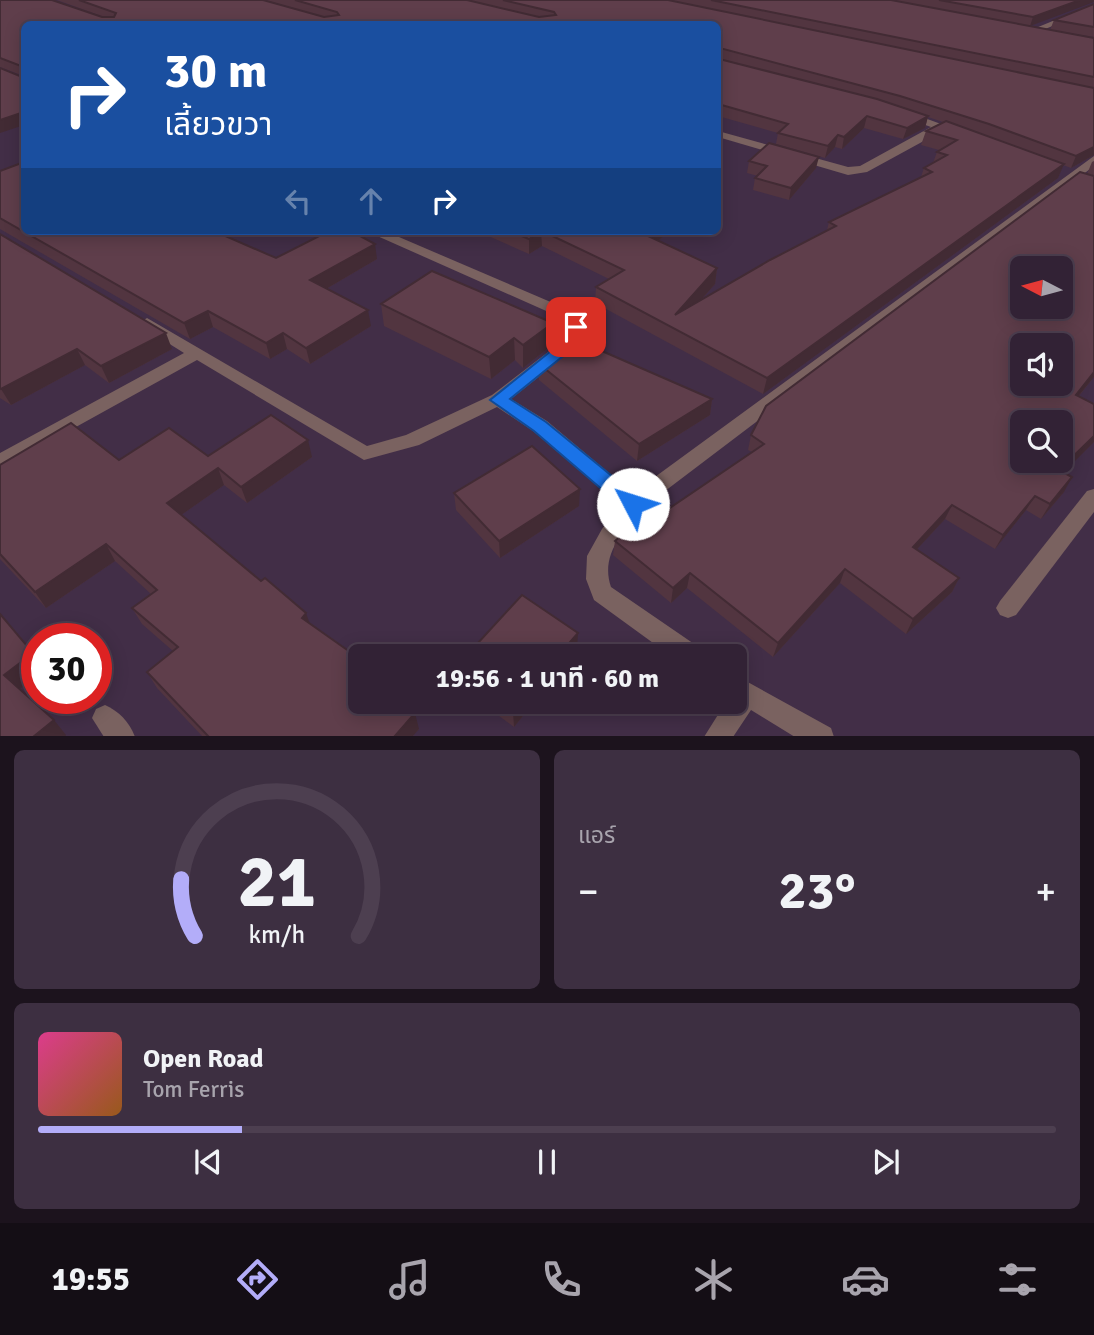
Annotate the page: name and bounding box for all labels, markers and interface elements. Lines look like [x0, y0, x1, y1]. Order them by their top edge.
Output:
text: 30 m [164, 41, 267, 101]
icon: right [49, 49, 140, 140]
text: เลี้ยวขวา [164, 105, 272, 144]
icon: left [279, 182, 317, 220]
icon: ahead [352, 182, 390, 220]
icon: right [425, 182, 463, 220]
north arrow [1010, 256, 1073, 318]
map controls [1010, 256, 1073, 473]
pin [546, 297, 606, 357]
icon: arrive [557, 308, 595, 346]
button: sound [1010, 333, 1073, 396]
button: search [1010, 410, 1073, 473]
position arrow [596, 467, 670, 541]
speed limit sign: 30 [21, 623, 112, 714]
text: 19:56 · 1 นาที · 60 m [436, 663, 659, 695]
text: แอร์ [578, 821, 615, 850]
text: 21 [238, 838, 316, 927]
text: 23° [779, 859, 855, 923]
text: − [578, 868, 599, 915]
text: + [1035, 868, 1056, 915]
text: km/h [249, 918, 305, 949]
text: Open Road [143, 1043, 264, 1075]
text: Tom Ferris [143, 1075, 244, 1104]
icon: previous [189, 1143, 227, 1181]
icon: pause [528, 1143, 566, 1181]
icon: next [867, 1143, 905, 1181]
icon: directions [233, 1255, 282, 1304]
icon: music [385, 1255, 434, 1304]
icon: phone [537, 1255, 586, 1304]
icon: climate [689, 1255, 738, 1304]
icon: car [841, 1255, 890, 1304]
icon: filters [993, 1255, 1042, 1304]
text: 19:55 [52, 1260, 130, 1299]

